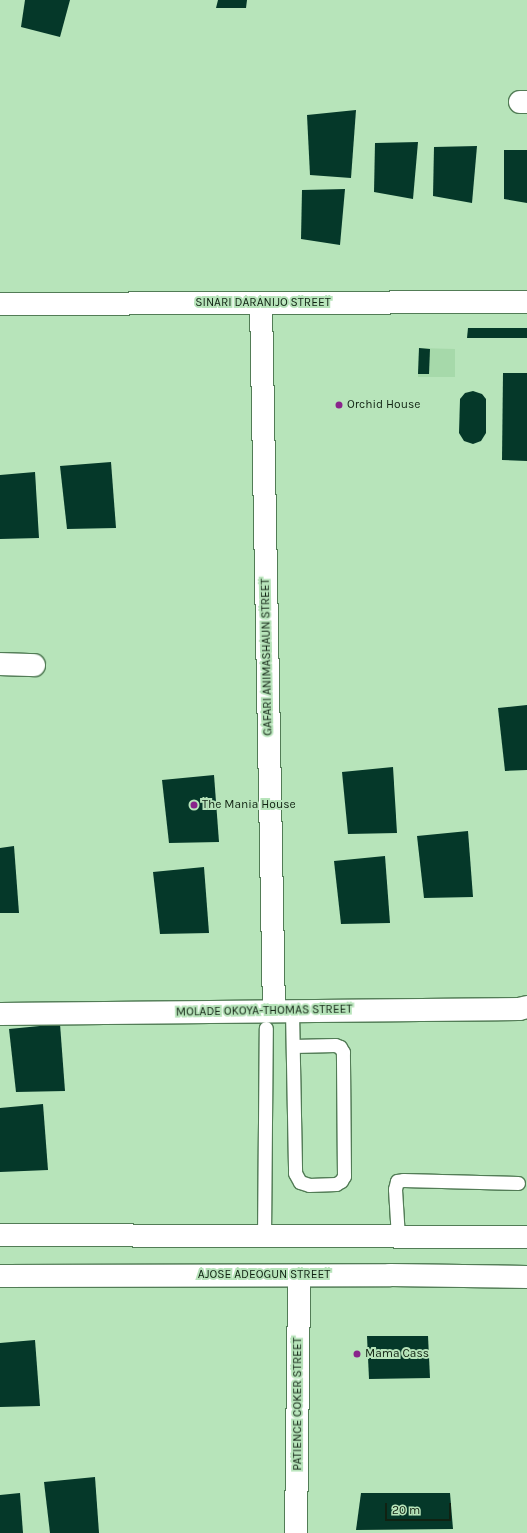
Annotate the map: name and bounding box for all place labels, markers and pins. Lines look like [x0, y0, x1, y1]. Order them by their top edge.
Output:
place label: Orchid House [347, 398, 420, 412]
marker: Orchid House [334, 400, 344, 410]
place label: The Mania House [202, 798, 296, 812]
marker: The Mania House [189, 800, 199, 810]
place label: Mama Cass [365, 1347, 429, 1361]
marker: Mama Cass [352, 1349, 362, 1359]

